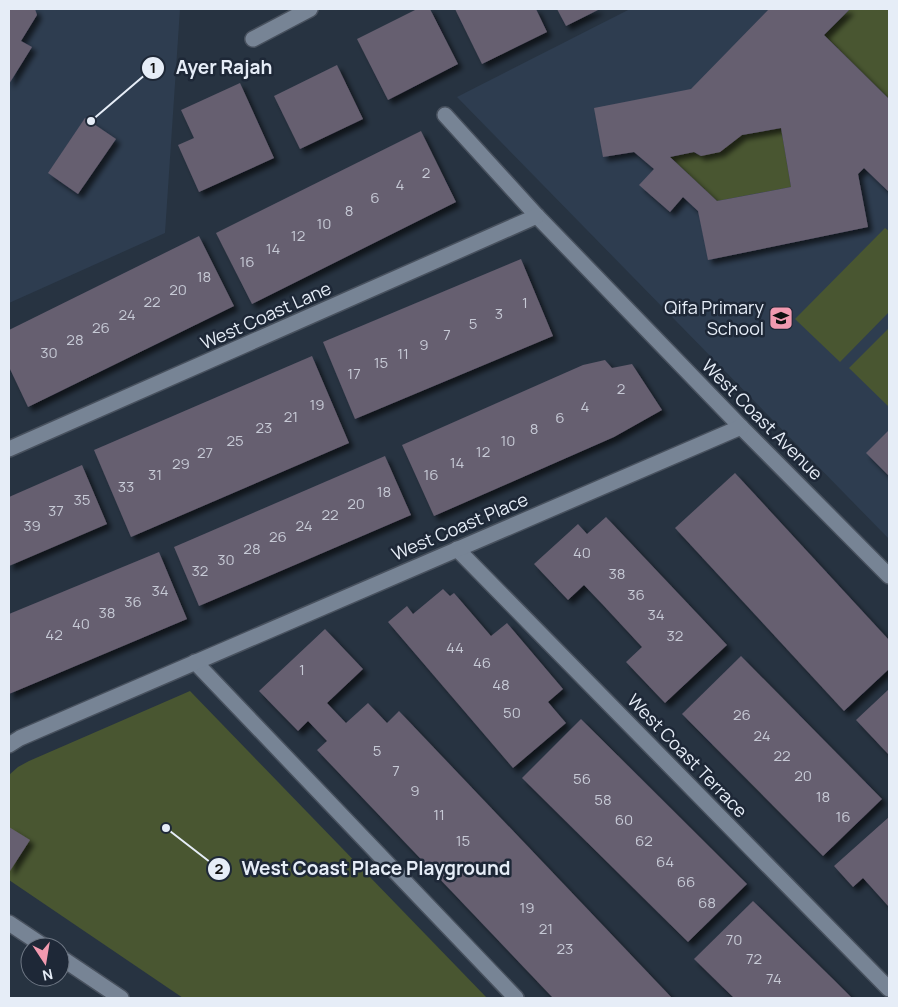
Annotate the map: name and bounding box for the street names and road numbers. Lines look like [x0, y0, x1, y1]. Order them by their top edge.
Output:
street label: West Coast Lane [196, 276, 335, 355]
street label: West Coast Avenue [697, 354, 828, 485]
street label: West Coast Place [388, 487, 531, 566]
street label: West Coast Terrace [622, 688, 753, 822]

